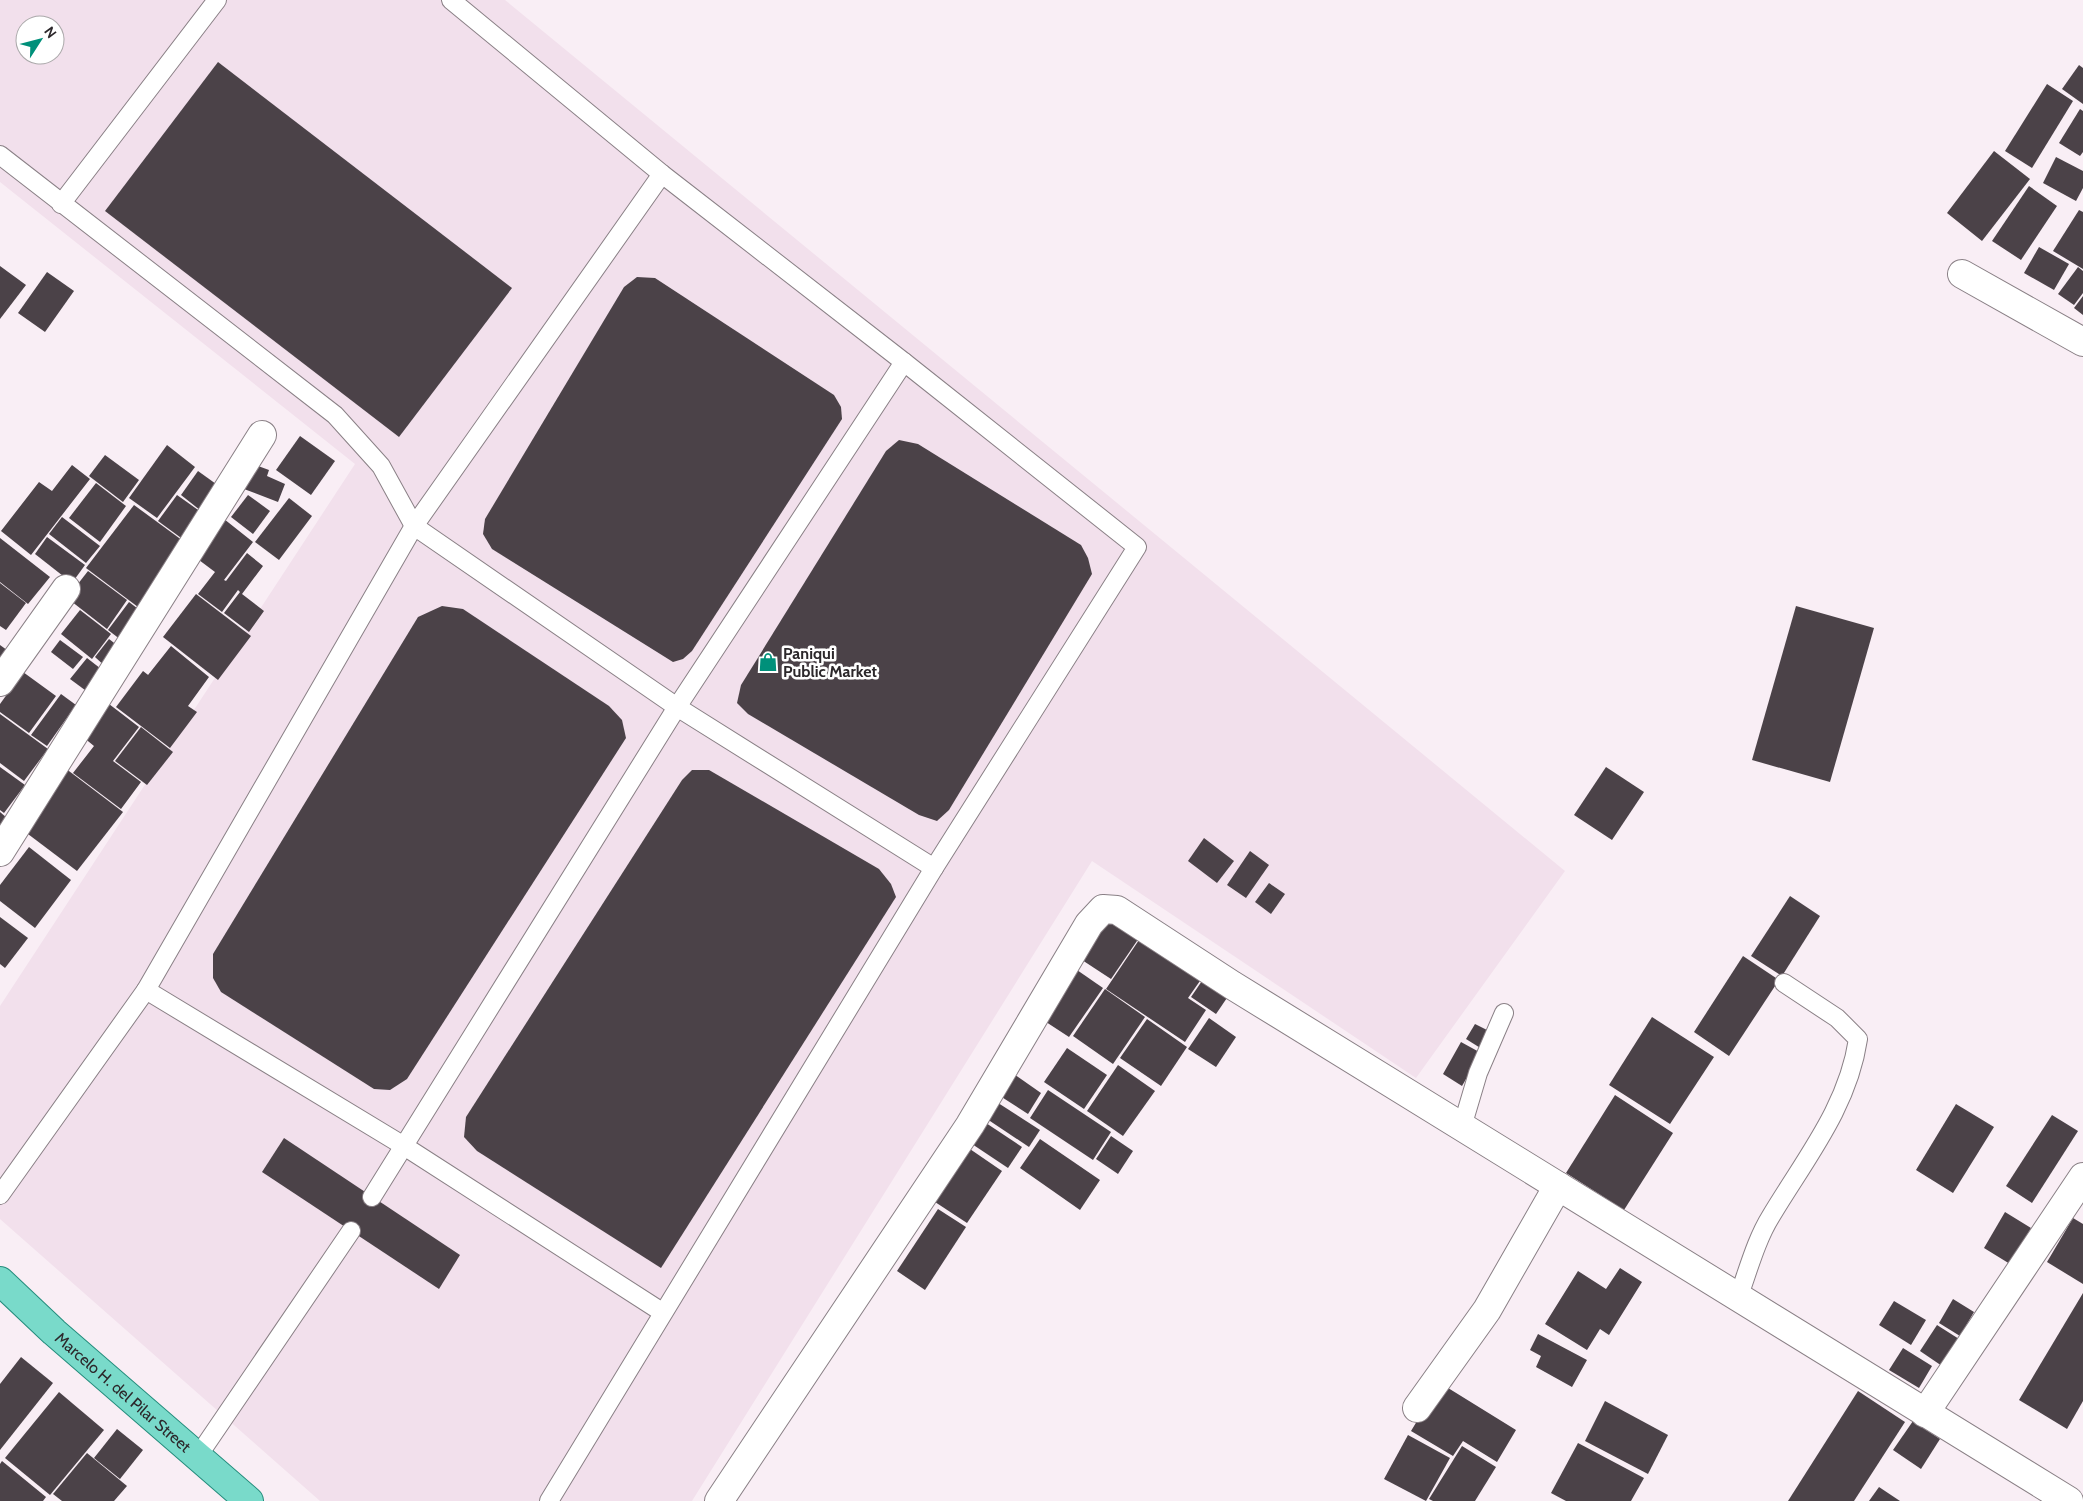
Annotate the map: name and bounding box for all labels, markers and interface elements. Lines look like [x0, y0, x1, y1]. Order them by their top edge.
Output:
north arrow [15, 15, 65, 65]
text: N [40, 23, 61, 42]
place label: Paniqui Public Market [783, 644, 877, 681]
shop icon: Paniqui Public Market [757, 651, 779, 673]
street label: Marcelo H. del Pilar Street [52, 1328, 196, 1456]

